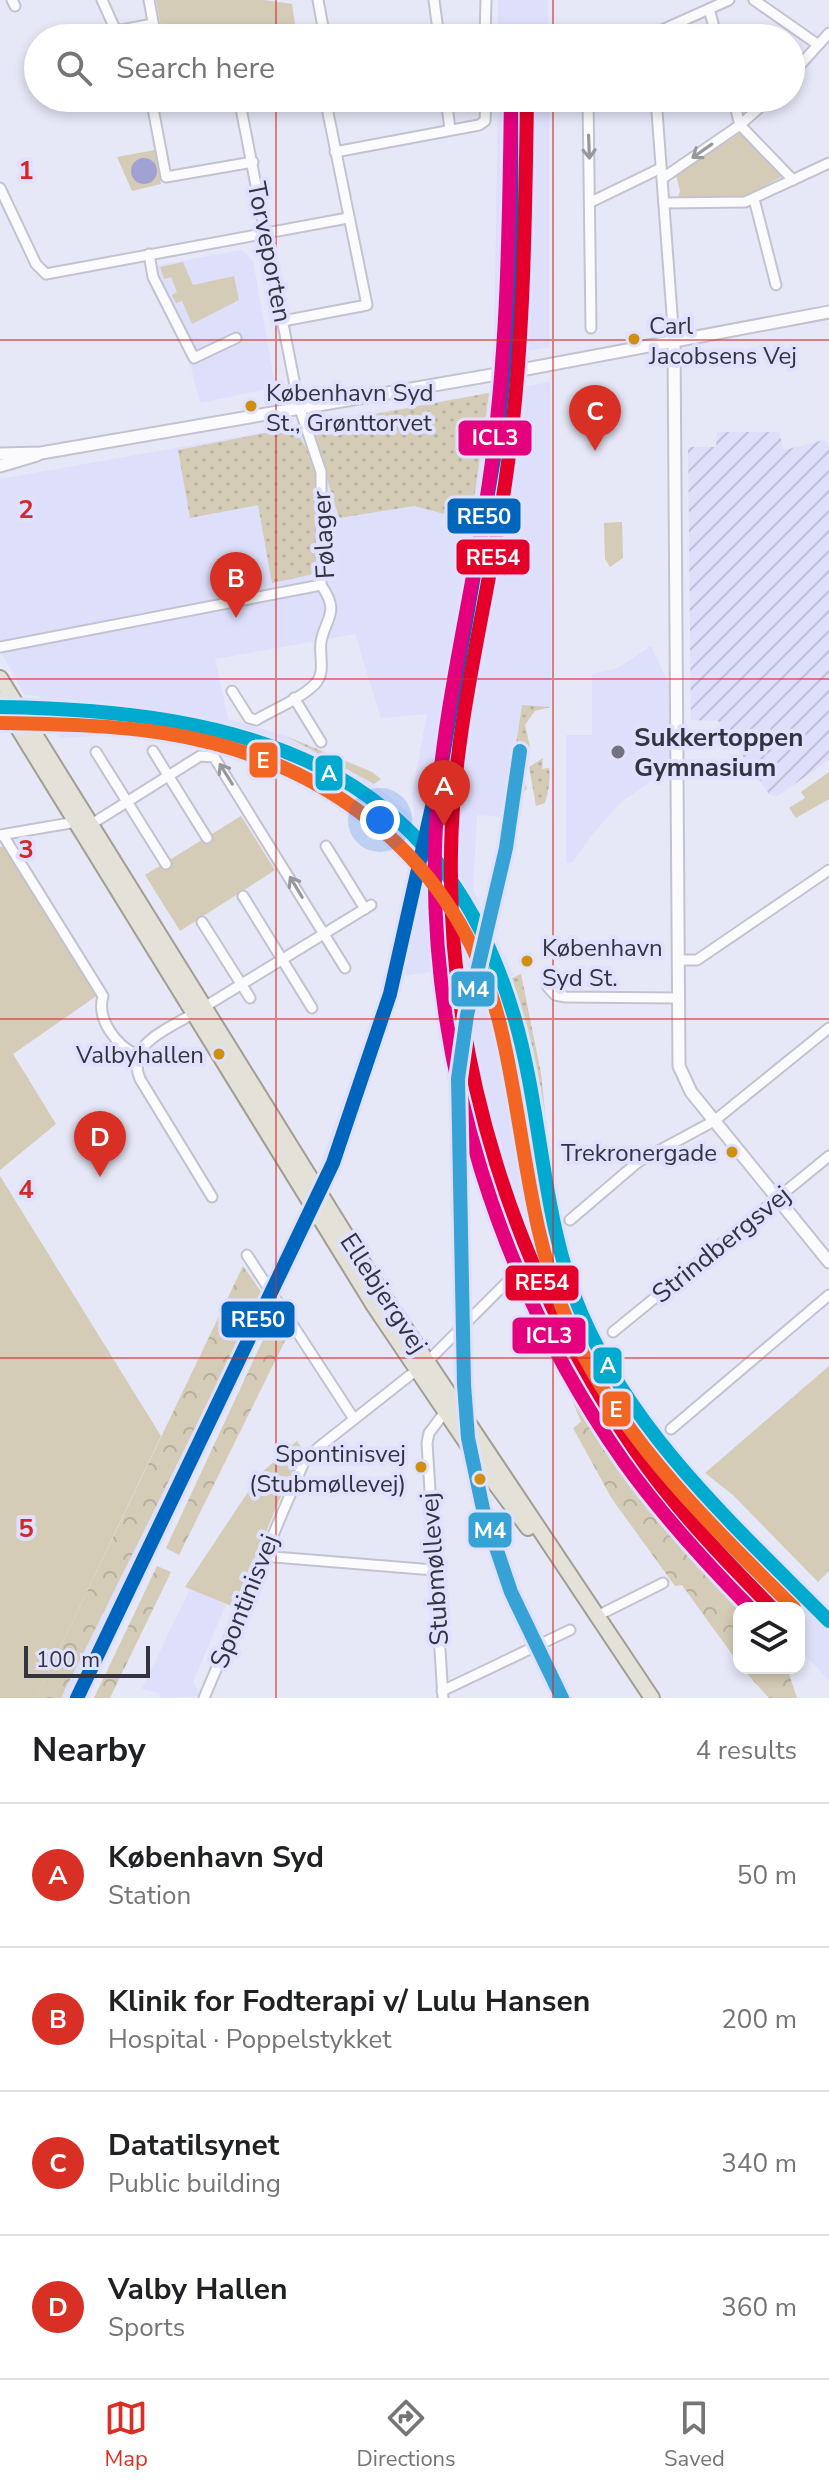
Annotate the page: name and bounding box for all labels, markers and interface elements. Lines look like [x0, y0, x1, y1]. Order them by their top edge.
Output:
search box [24, 24, 805, 112]
icon: search [52, 46, 96, 90]
text: Search here [116, 48, 275, 89]
one-way arrow [582, 133, 597, 160]
one-way arrow [691, 143, 713, 159]
text: 1 [18, 153, 34, 188]
street label: Torveporten [239, 179, 300, 325]
place label: Carl Jacobsens Vej [648, 310, 797, 372]
marker: Carl Jacobsens Vej [626, 331, 642, 347]
place label: København Syd St., Grønttorvet [266, 377, 434, 439]
pin: C [569, 385, 621, 451]
marker: København Syd St., Grønttorvet [243, 398, 259, 414]
line badge: ICL3 [457, 419, 533, 457]
text: ICL3 [472, 423, 518, 453]
street label: Følager [304, 489, 343, 580]
text: 2 [18, 492, 34, 527]
line badge: RE50 [446, 497, 522, 535]
text: RE50 [457, 502, 511, 532]
line badge: RE54 [455, 538, 531, 576]
text: RE54 [466, 543, 520, 573]
pin: B [210, 552, 262, 618]
place label: Sukkertoppen Gymnasium [634, 720, 803, 785]
line badge: E [248, 741, 279, 779]
marker: Sukkertoppen Gymnasium [609, 743, 627, 761]
text: E [256, 746, 270, 776]
line badge: A [314, 754, 344, 792]
text: A [321, 759, 338, 789]
pin: A [418, 760, 470, 826]
one-way arrow [218, 763, 234, 786]
your location [360, 800, 400, 840]
text: 3 [18, 832, 34, 867]
one-way arrow [287, 876, 303, 899]
place label: København Syd St. [542, 932, 663, 994]
marker: København Syd St. [519, 953, 535, 969]
line badge: M4 [450, 970, 496, 1008]
text: M4 [457, 975, 489, 1005]
place label: Valbyhallen [75, 1039, 204, 1071]
marker: Valbyhallen [211, 1046, 227, 1062]
pin: D [74, 1111, 126, 1177]
place label: Trekronergade [561, 1137, 717, 1169]
marker: Trekronergade [724, 1144, 740, 1160]
text: 4 [18, 1172, 34, 1207]
street label: Strindbergsvej [645, 1178, 798, 1311]
street label: Ellebjergvej [332, 1226, 436, 1360]
line badge: RE54 [504, 1264, 580, 1302]
text: RE54 [515, 1268, 569, 1298]
line badge: RE50 [220, 1300, 296, 1339]
text: RE50 [231, 1305, 285, 1335]
line badge: ICL3 [511, 1316, 587, 1355]
text: ICL3 [526, 1321, 572, 1351]
line badge: A [592, 1346, 623, 1385]
text: A [600, 1351, 617, 1381]
line badge: E [601, 1390, 632, 1428]
text: E [609, 1395, 623, 1425]
place label: Spontinisvej (Stubmøllevej) [249, 1438, 406, 1500]
marker: Spontinisvej (Stubmøllevej) [413, 1459, 429, 1475]
unlabelled marker [472, 1471, 488, 1487]
street label: Stubmøllevej [412, 1491, 457, 1647]
text: 5 [18, 1511, 34, 1546]
line badge: M4 [467, 1511, 513, 1549]
text: M4 [474, 1516, 506, 1546]
street label: Spontinisvej [202, 1529, 287, 1673]
map controls [733, 1602, 805, 1674]
button: layers [733, 1602, 805, 1674]
scale bar [24, 1642, 150, 1678]
text: 100 m [36, 1645, 100, 1675]
text: Nearby [32, 1727, 146, 1773]
text: 4 results [696, 1733, 797, 1768]
text: København Syd [108, 1837, 324, 1878]
text: A [48, 1858, 68, 1893]
text: 50 m [737, 1858, 797, 1893]
text: Station [108, 1878, 191, 1913]
text: Klinik for Fodterapi v/ Lulu Hansen [108, 1981, 590, 2022]
text: B [49, 2002, 67, 2037]
text: 200 m [721, 2002, 797, 2037]
text: Hospital · Poppelstykket [108, 2022, 391, 2057]
text: Datatilsynet [108, 2125, 279, 2166]
text: C [49, 2146, 67, 2181]
text: 340 m [721, 2146, 797, 2181]
text: Public building [108, 2166, 281, 2201]
text: Valby Hallen [108, 2269, 288, 2310]
text: D [48, 2290, 68, 2325]
text: 360 m [721, 2290, 797, 2325]
text: Sports [108, 2310, 185, 2345]
tab: Map [104, 2396, 148, 2474]
tab: Directions [357, 2396, 456, 2474]
tab: Saved [664, 2396, 725, 2474]

